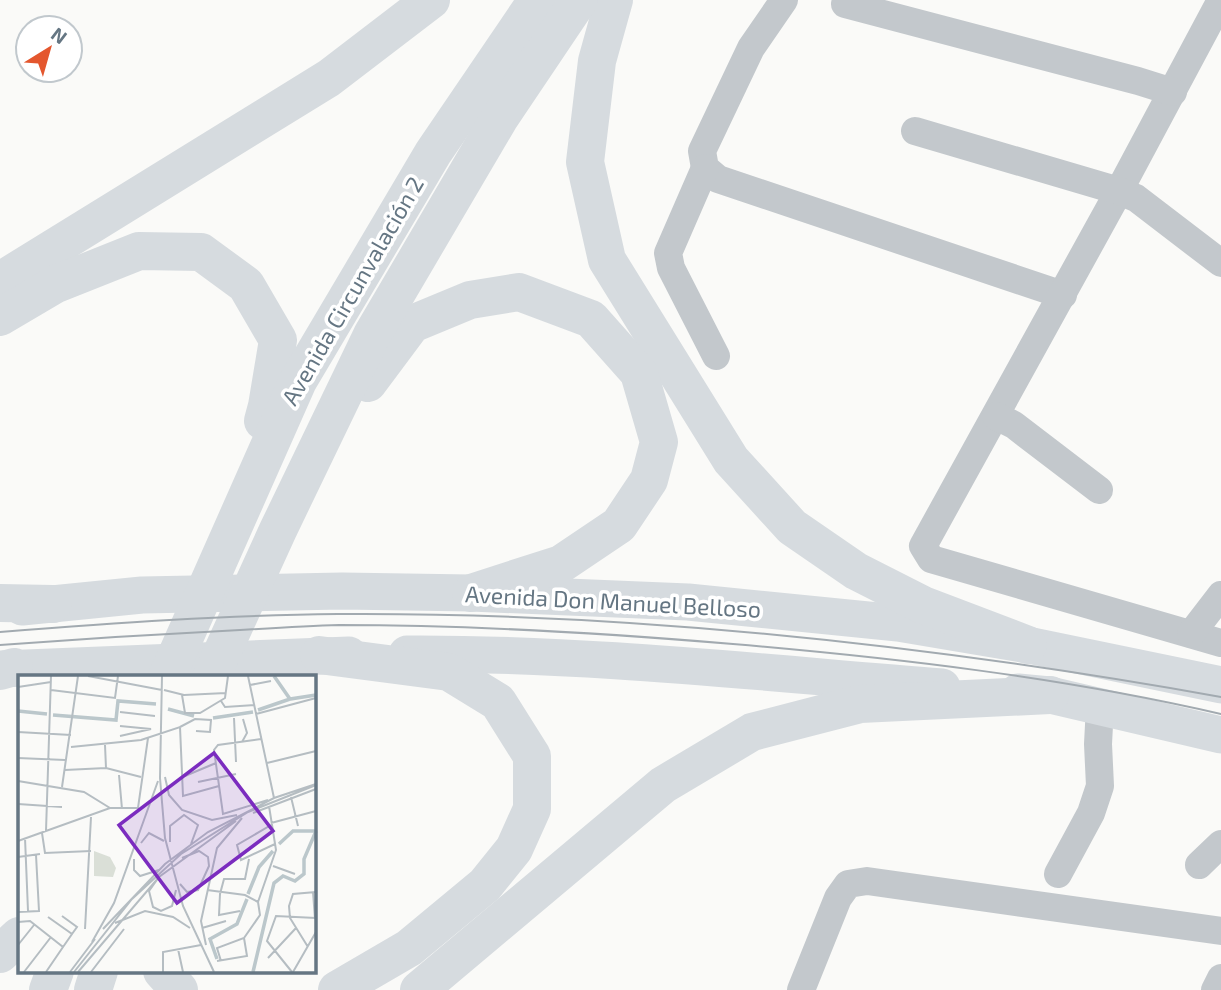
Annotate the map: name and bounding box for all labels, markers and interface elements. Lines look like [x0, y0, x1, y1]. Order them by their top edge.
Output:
north arrow [14, 14, 84, 84]
text: N [47, 22, 72, 48]
street label: Avenida Circunvalación 2 [275, 171, 429, 410]
street label: Avenida Don Manuel Belloso [464, 579, 762, 623]
inset map [18, 675, 315, 972]

